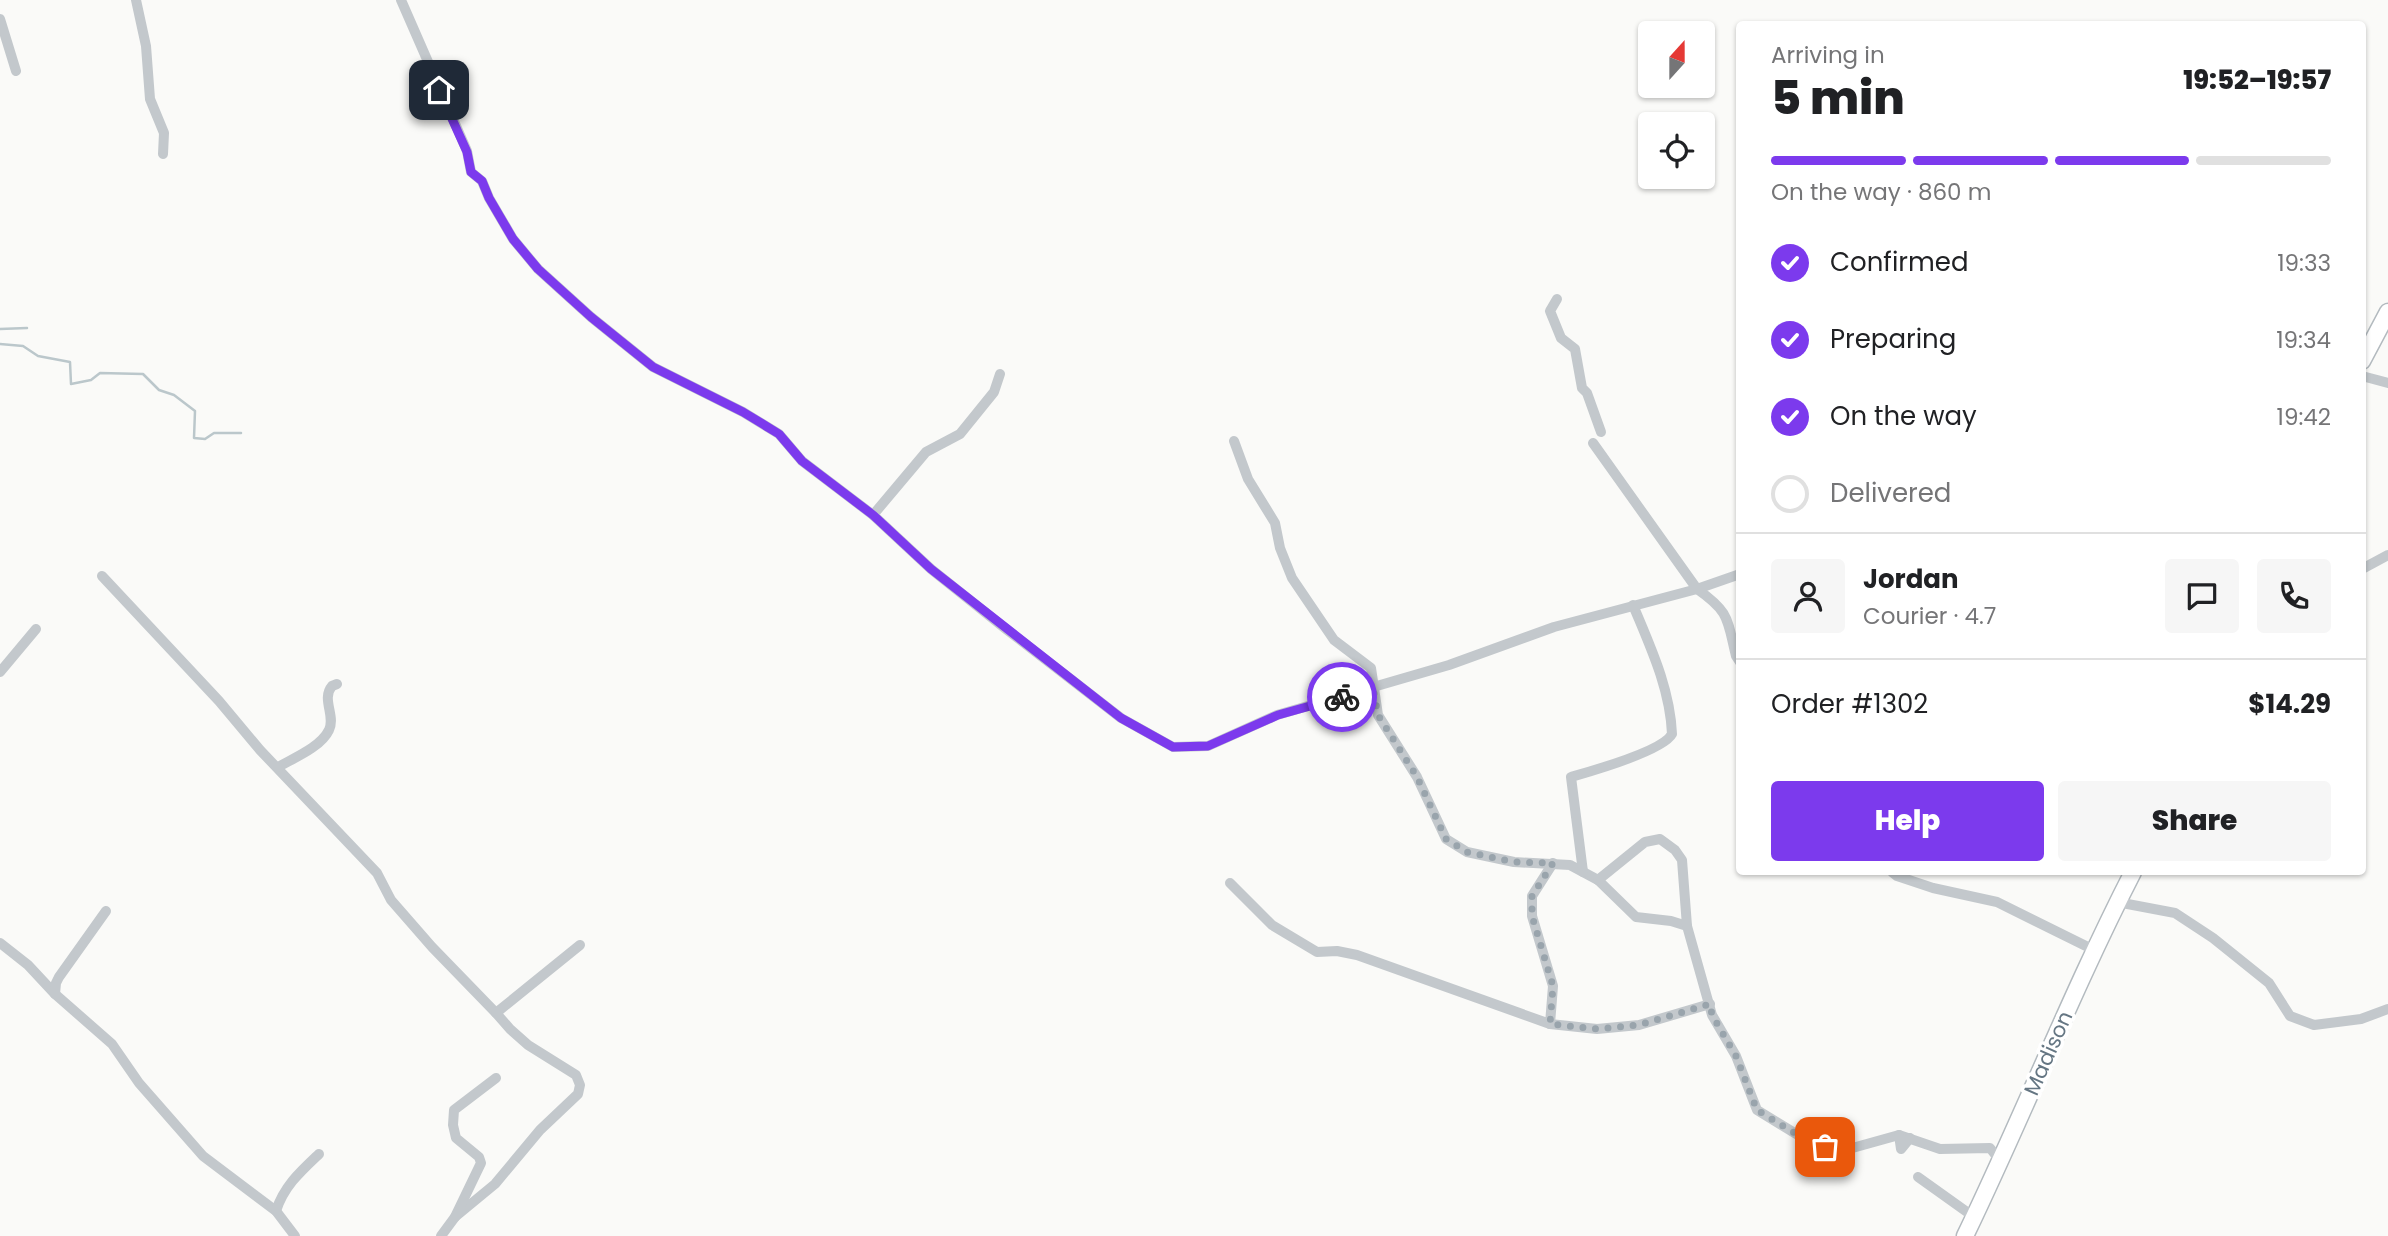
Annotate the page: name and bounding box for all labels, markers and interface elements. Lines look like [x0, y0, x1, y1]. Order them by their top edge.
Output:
north arrow [1638, 21, 1715, 98]
map controls [1638, 21, 1715, 189]
text: Arriving in [1771, 39, 1885, 71]
pin [409, 60, 469, 120]
text: 19:52–19:57 [2183, 62, 2331, 98]
text: 5 min [1771, 66, 1905, 130]
icon: home [420, 71, 458, 109]
button: locate [1638, 112, 1715, 189]
text: On the way · 860 m [1771, 176, 1991, 208]
icon: check [1771, 244, 1809, 282]
text: Confirmed [1830, 244, 1968, 280]
text: 19:33 [2277, 247, 2331, 279]
icon: check [1771, 321, 1809, 359]
text: Preparing [1830, 321, 1956, 357]
text: 19:34 [2276, 324, 2331, 356]
icon: check [1771, 398, 1809, 436]
text: On the way [1830, 398, 1977, 434]
text: 19:42 [2277, 401, 2331, 433]
text: Delivered [1830, 475, 1951, 511]
button: person [1771, 559, 1845, 633]
button: chat [2165, 559, 2239, 633]
button: phone [2257, 559, 2331, 633]
text: Jordan [1863, 561, 1959, 597]
text: Courier · 4.7 [1863, 600, 1996, 632]
courier [1307, 662, 1377, 732]
icon: bike [1323, 678, 1361, 716]
text: Order #1302 [1771, 686, 1928, 722]
text: $14.29 [2248, 686, 2331, 722]
button: Help [1771, 781, 2044, 861]
button: Share [2058, 781, 2331, 861]
street label: Madison [2017, 1006, 2079, 1100]
pin [1795, 1117, 1855, 1177]
icon: bag [1806, 1128, 1844, 1166]

